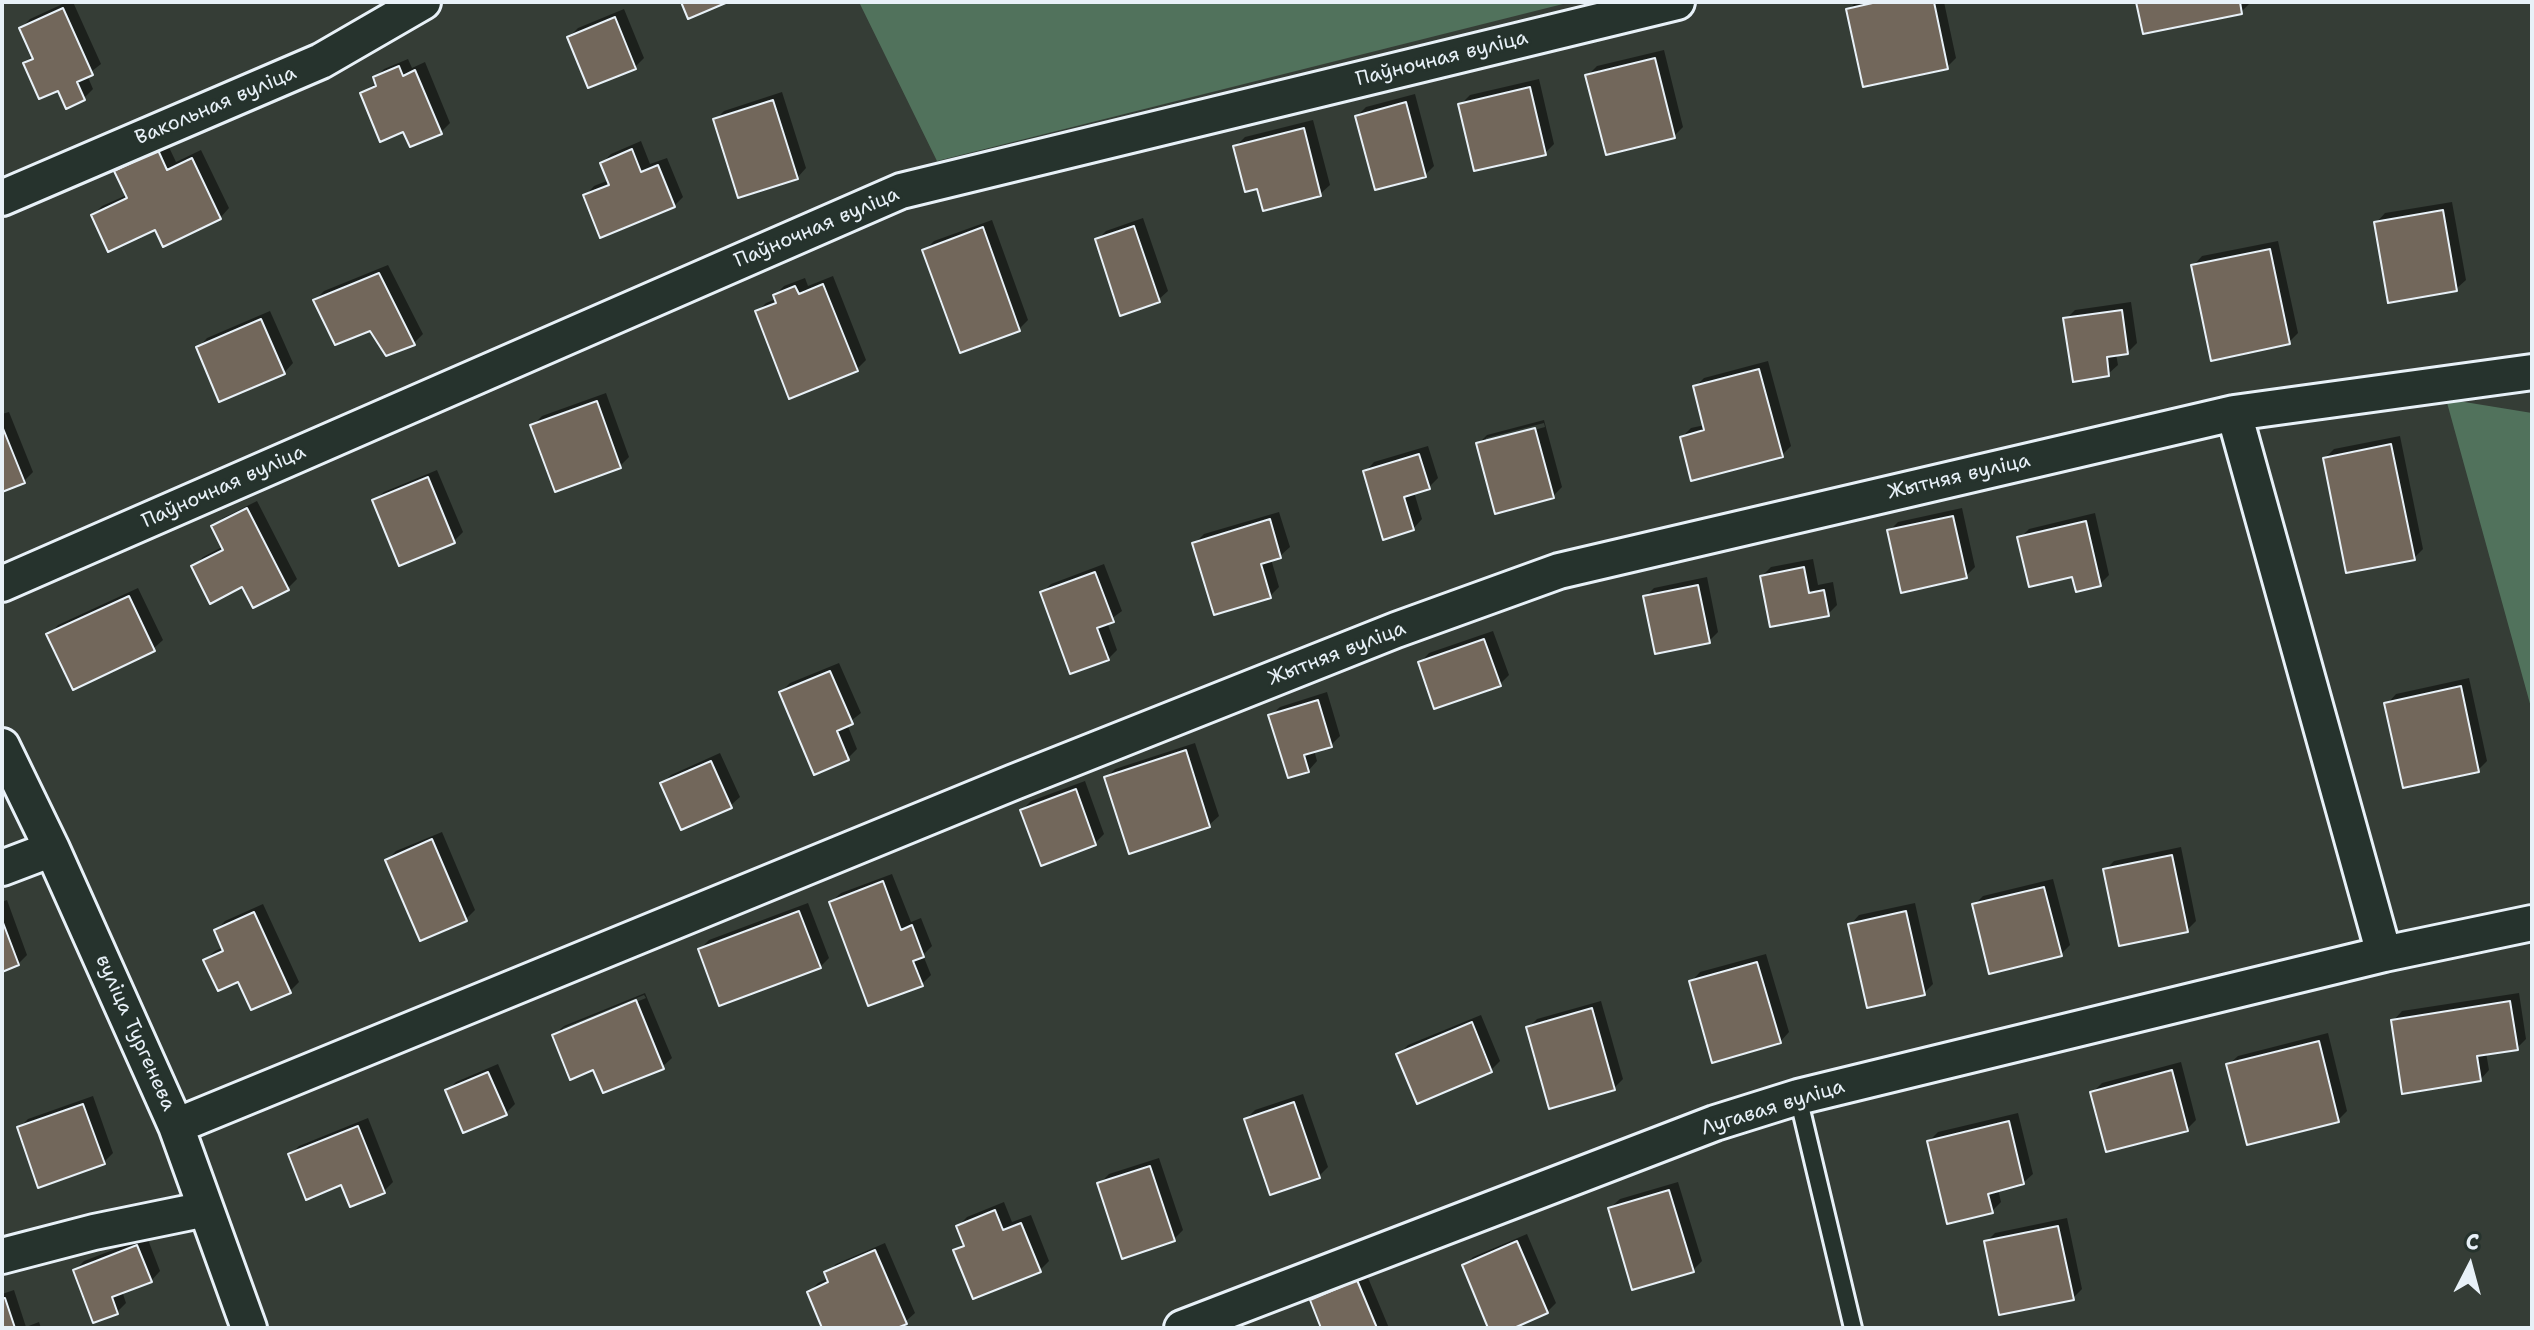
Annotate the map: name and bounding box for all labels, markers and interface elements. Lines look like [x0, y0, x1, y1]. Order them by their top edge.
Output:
street label: Паўночная вуліца [1353, 26, 1531, 92]
street label: Вакольная вуліца [132, 61, 300, 151]
street label: Паўночная вуліца [731, 182, 903, 274]
street label: Паўночная вуліца [138, 440, 310, 534]
street label: Жытняя вуліца [1885, 449, 2033, 505]
street label: Жытняя вуліца [1265, 617, 1409, 691]
street label: вуліца Тургенева [90, 951, 180, 1115]
street label: Лугавая вуліца [1698, 1075, 1848, 1141]
north arrow [2430, 1226, 2510, 1306]
text: С [2464, 1227, 2481, 1257]

